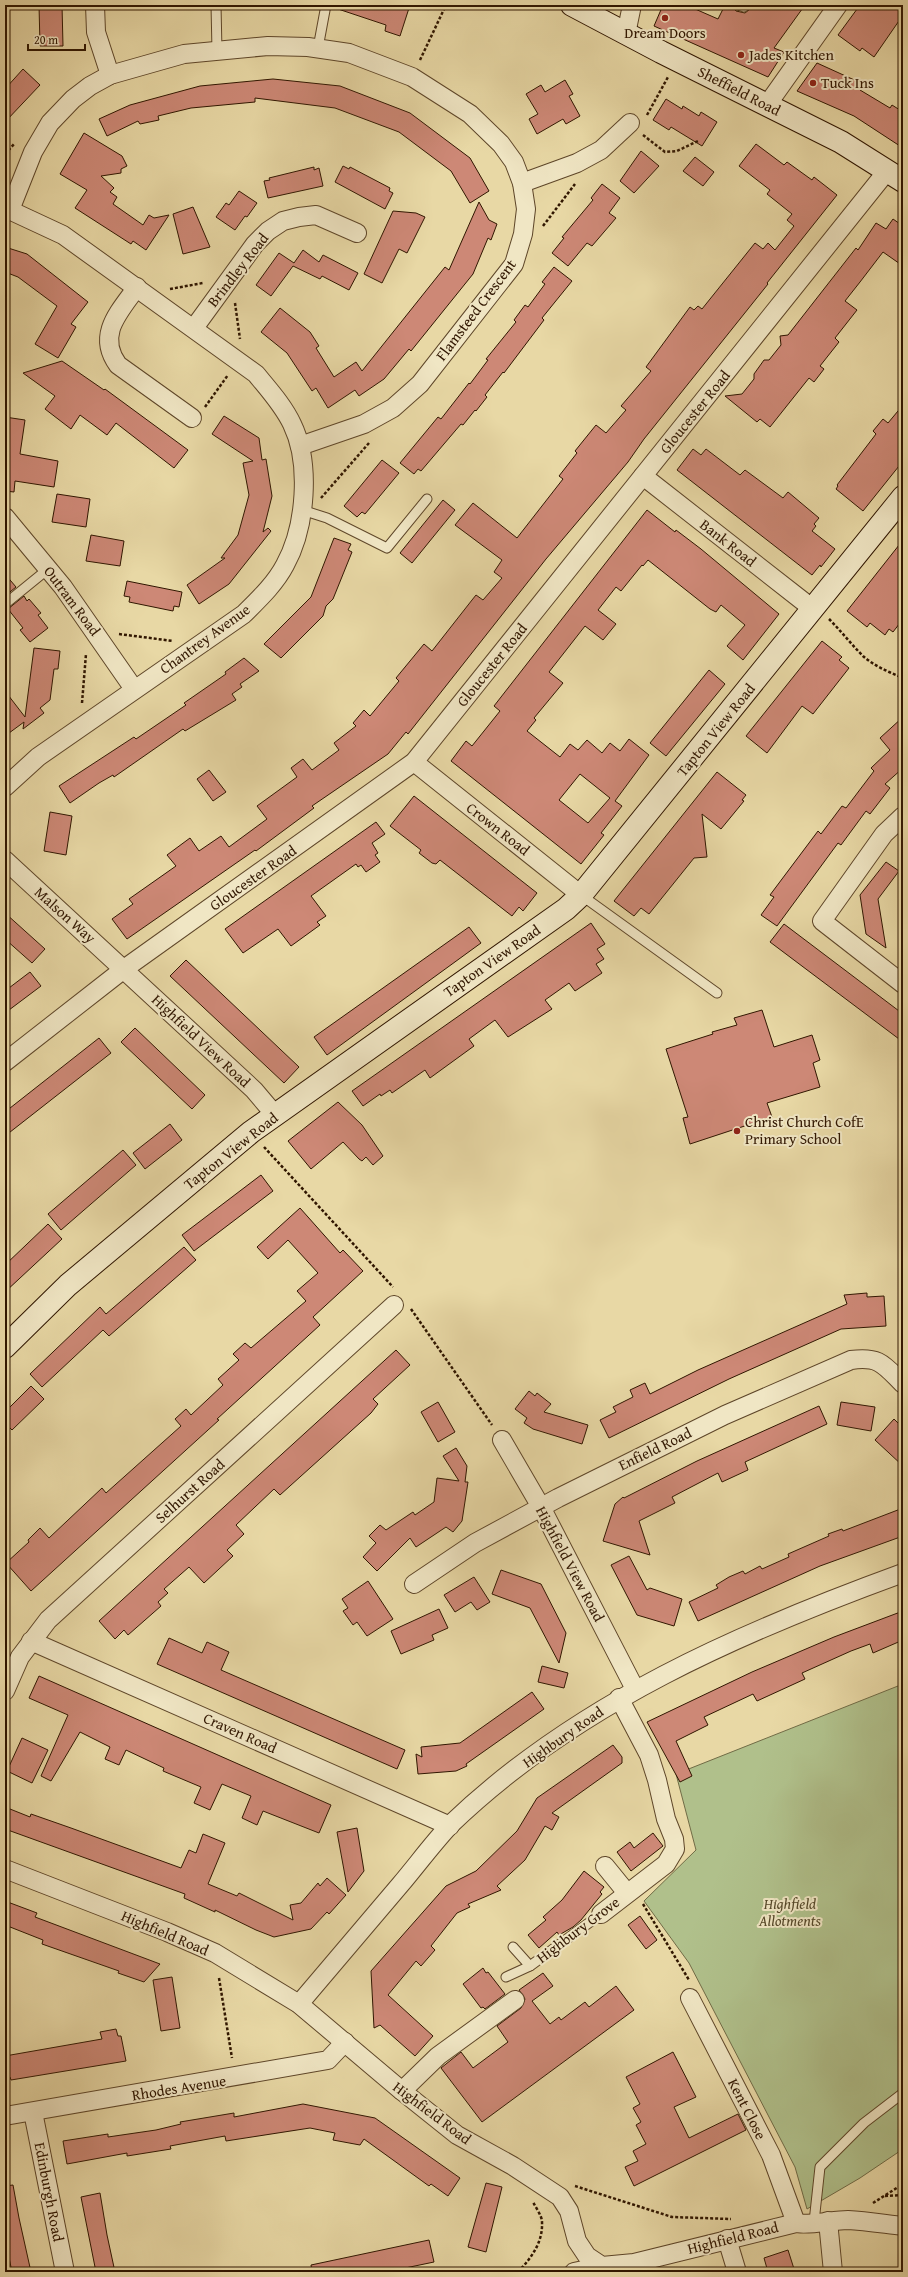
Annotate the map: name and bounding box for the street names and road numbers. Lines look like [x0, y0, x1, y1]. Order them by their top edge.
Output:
street label: Sheffield Road [694, 61, 784, 120]
street label: Brindley Road [202, 228, 273, 311]
street label: Flamsteed Crescent [430, 254, 521, 365]
street label: Gloucester Road [654, 366, 735, 458]
street label: Bank Road [696, 514, 761, 571]
street label: Outram Road [39, 561, 106, 640]
street label: Chantrey Avenue [155, 599, 254, 679]
street label: Gloucester Road [451, 619, 532, 711]
street label: Tapton View Road [672, 679, 760, 781]
street label: Crown Road [462, 797, 534, 860]
street label: Gloucester Road [205, 840, 300, 915]
street label: Malson Way [30, 882, 101, 948]
street label: Tapton View Road [439, 919, 544, 1002]
street label: Highfield View Road [147, 989, 255, 1092]
street label: Tapton View Road [179, 1107, 282, 1194]
street label: Enfield Road [615, 1422, 695, 1475]
street label: Selhurst Road [150, 1454, 229, 1528]
street label: Highfield View Road [531, 1502, 610, 1625]
street label: Highbury Road [518, 1701, 607, 1772]
street label: Craven Road [200, 1707, 280, 1758]
street label: Highbury Grove [532, 1891, 624, 1968]
street label: Highfield Road [118, 1905, 212, 1960]
street label: Rhodes Avenue [130, 2070, 228, 2105]
street label: Kent Close [723, 2075, 772, 2143]
street label: Highfield Road [389, 2076, 476, 2149]
street label: Edinburgh Road [30, 2140, 69, 2243]
street label: Highfield Road [685, 2216, 781, 2259]

